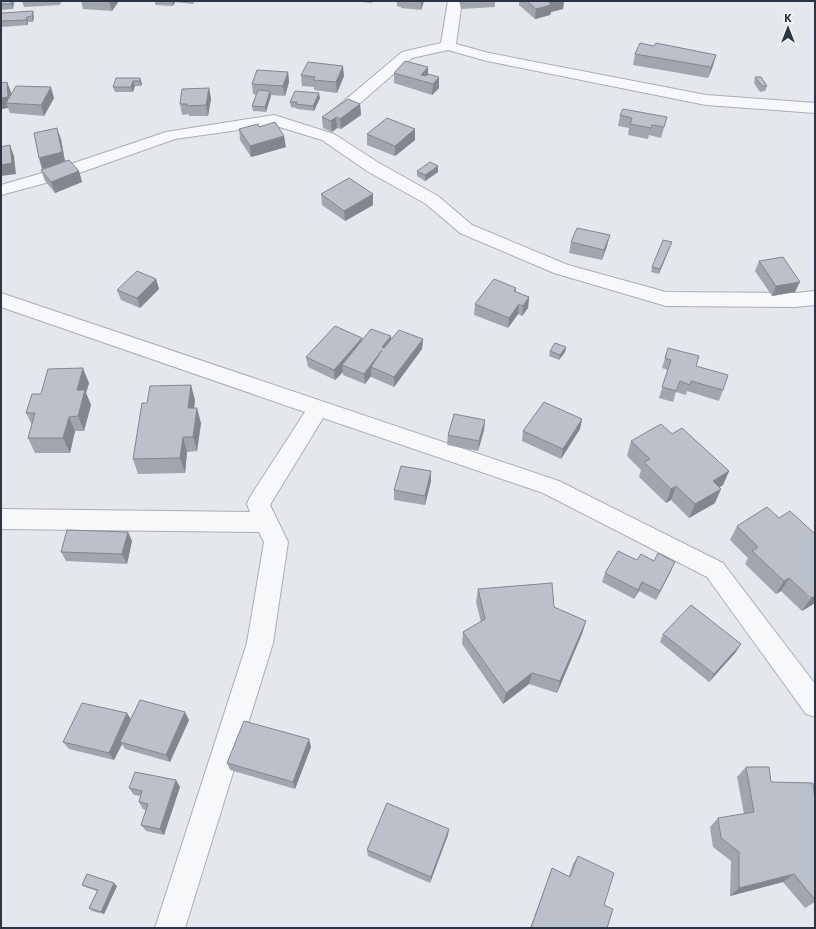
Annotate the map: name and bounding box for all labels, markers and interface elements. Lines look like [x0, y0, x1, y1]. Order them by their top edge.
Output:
north arrow [768, 8, 808, 48]
text: K [784, 11, 792, 24]

